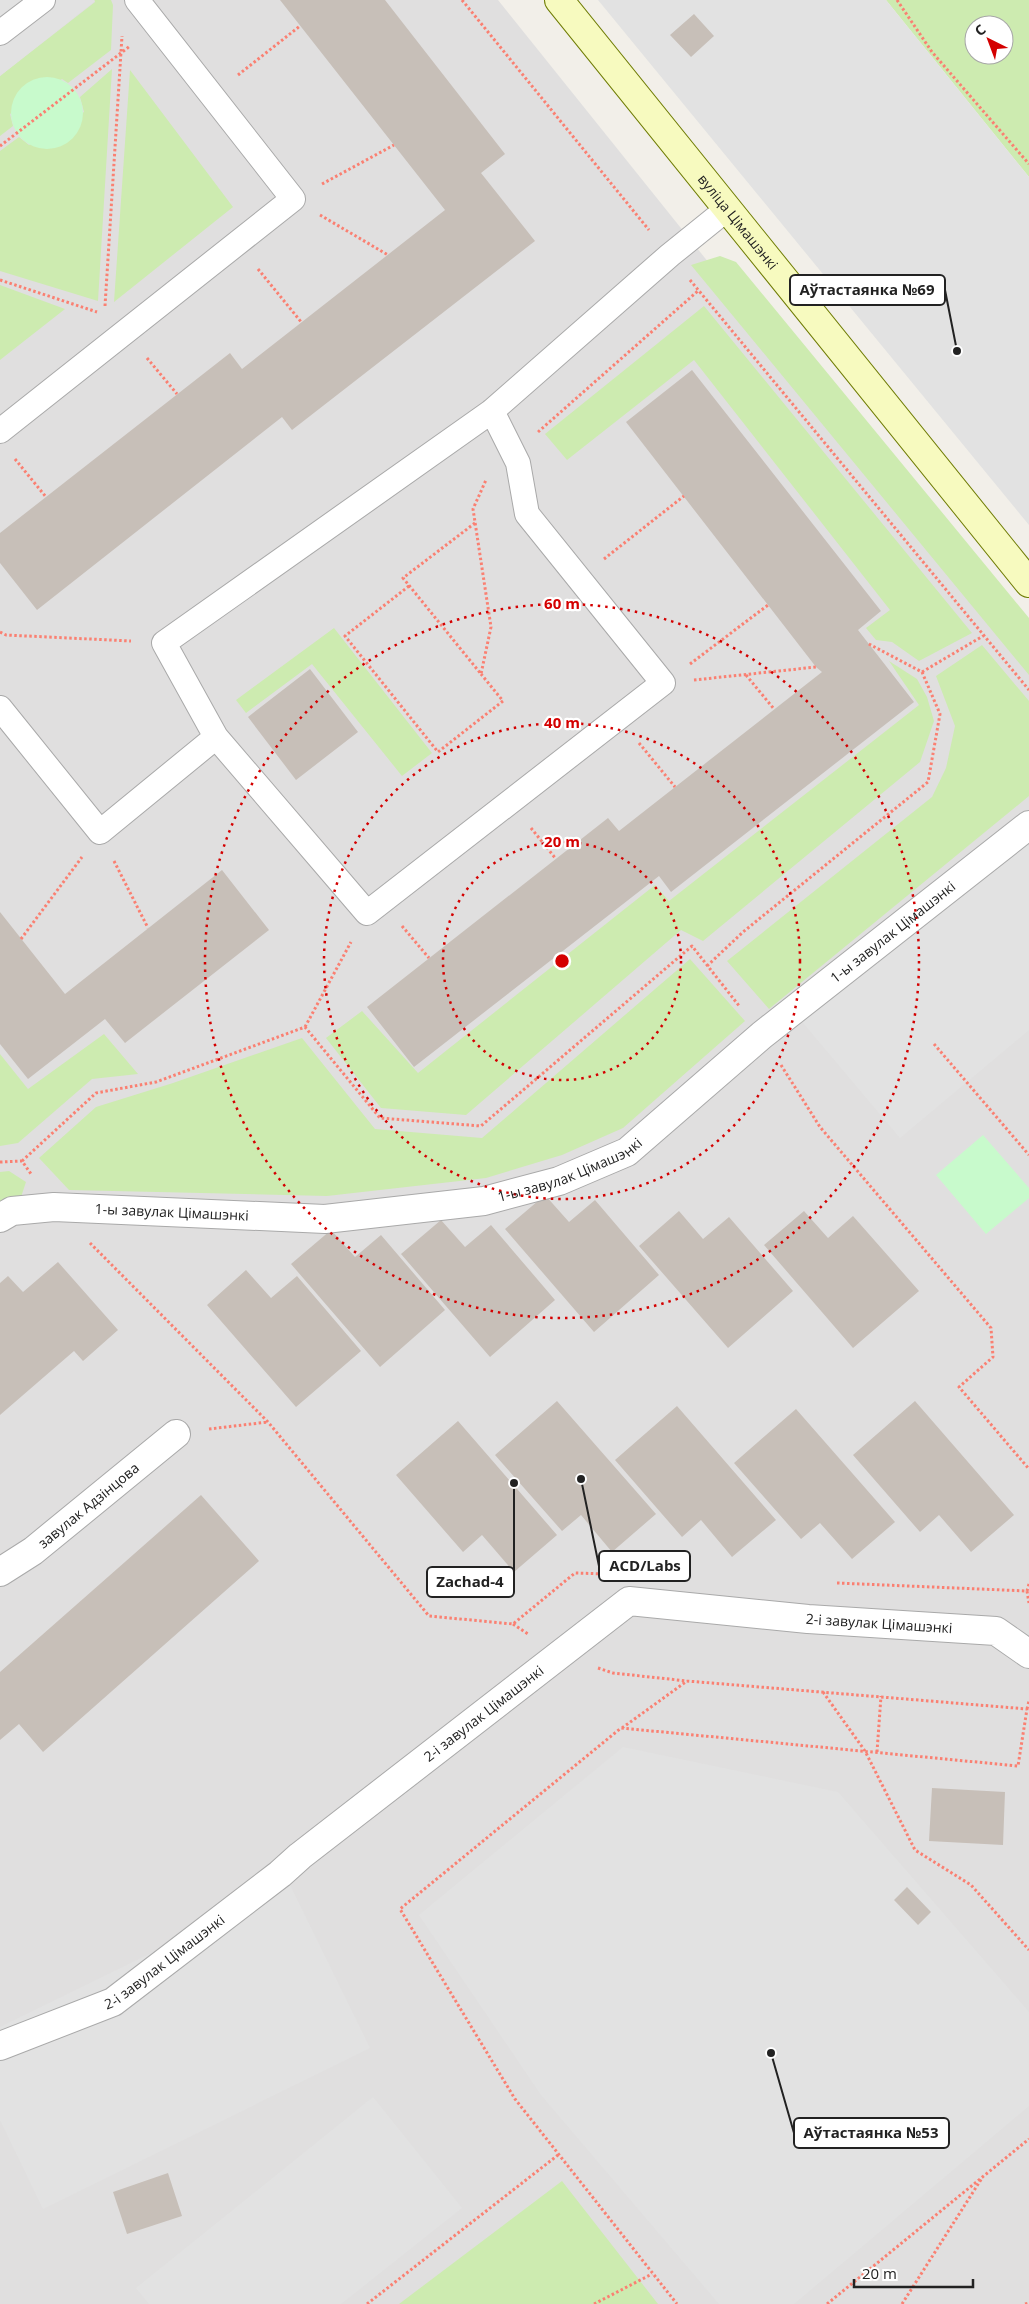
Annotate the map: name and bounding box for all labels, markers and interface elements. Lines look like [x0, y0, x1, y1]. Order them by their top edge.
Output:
north arrow [964, 15, 1014, 65]
text: С [970, 20, 990, 40]
street label: вуліца Цімашэнкі [694, 170, 783, 273]
callout: Аўтастаянка №69 [790, 275, 945, 305]
text: Аўтастаянка №69 [800, 279, 935, 299]
text: 60 m [544, 593, 580, 613]
text: 40 m [544, 712, 580, 732]
text: 20 m [544, 831, 580, 851]
street label: 1-ы завулак Цімашэнкі [826, 877, 959, 987]
centre of rings [553, 952, 571, 970]
street label: 1-ы завулак Цімашэнкі [495, 1133, 646, 1206]
street label: 1-ы завулак Цімашэнкі [94, 1199, 249, 1225]
street label: завулак Адзінцова [34, 1458, 143, 1552]
callout: ACD/Labs [599, 1551, 690, 1581]
text: ACD/Labs [609, 1555, 681, 1575]
callout: Zachad-4 [427, 1567, 514, 1597]
text: Zachad-4 [436, 1571, 504, 1591]
street label: 2-і завулак Цімашэнкі [805, 1609, 953, 1637]
street label: 2-і завулак Цімашэнкі [419, 1661, 547, 1766]
street label: 2-і завулак Цімашэнкі [101, 1910, 228, 2014]
callout: Аўтастаянка №53 [794, 2118, 949, 2148]
text: Аўтастаянка №53 [804, 2122, 938, 2142]
scale bar [854, 2256, 973, 2288]
text: 20 m [862, 2263, 897, 2283]

